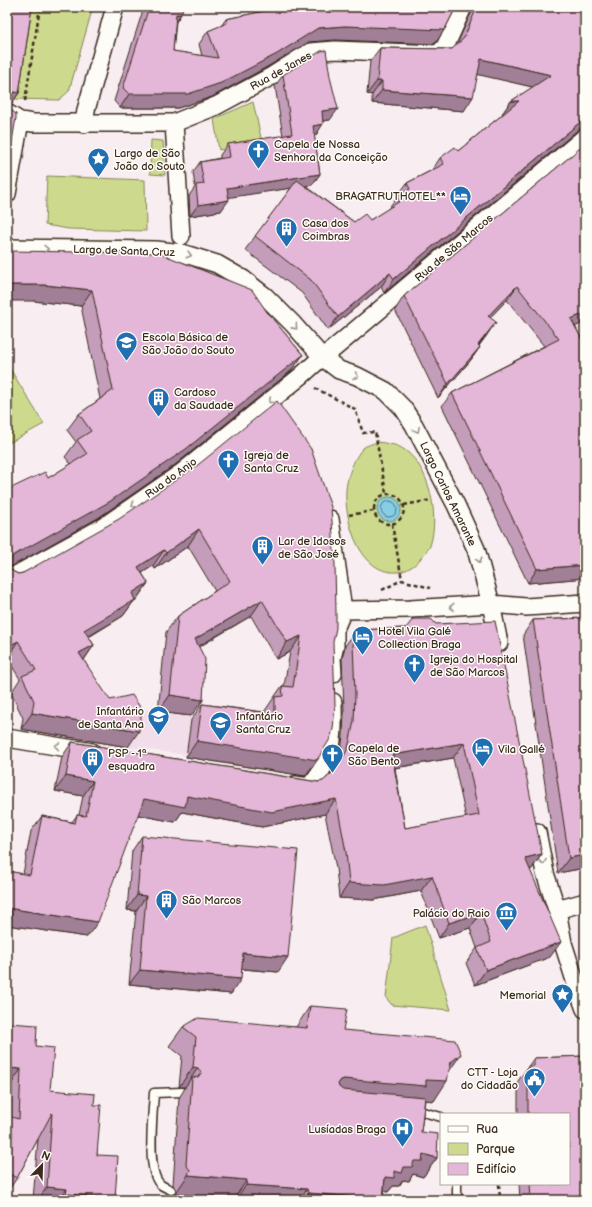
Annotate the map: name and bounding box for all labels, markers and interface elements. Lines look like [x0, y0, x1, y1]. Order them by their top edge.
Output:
street label: Rua de Janes [248, 48, 314, 93]
church icon: Capela de Nossa Senhora da Conceição [246, 137, 272, 170]
place label: Capela de Nossa Senhora da Conceição [274, 138, 388, 164]
place icon: Largo de São João do Souto [86, 146, 112, 179]
place label: Largo de São João do Souto [114, 147, 185, 173]
hotel icon: BRAGATRUTHOTEL** [448, 183, 474, 216]
place label: BRAGATRUTHOTEL** [335, 190, 446, 203]
street label: Rua de São Marcos [412, 211, 496, 284]
building icon: Casa dos Coimbras [273, 216, 299, 249]
place label: Casa dos Coimbras [302, 217, 350, 243]
street label: Largo de Santa Cruz [73, 243, 176, 259]
one-way arrow [43, 244, 49, 253]
one-way arrow [186, 250, 193, 259]
one-way arrow [291, 322, 298, 330]
school or university icon: Escola Básica de São João do Souto [114, 330, 140, 363]
place label: Escola Básica de São João do Souto [142, 331, 234, 357]
one-way arrow [351, 371, 359, 379]
building icon: Cardoso da Saudade [145, 385, 171, 418]
place label: Cardoso da Saudade [174, 386, 234, 412]
one-way arrow [268, 396, 275, 403]
one-way arrow [412, 426, 420, 433]
street label: Largo Carlos Amarante [417, 440, 479, 549]
church icon: Igreja de Santa Cruz [216, 448, 242, 481]
place label: Igreja de Santa Cruz [244, 449, 299, 475]
street label: Rua do Anjo [143, 455, 199, 501]
one-way arrow [131, 500, 138, 508]
building icon: Lar de Idosos de São José [249, 534, 275, 567]
place label: Lar de Idosos de São José [278, 535, 347, 561]
one-way arrow [474, 557, 482, 563]
one-way arrow [449, 602, 455, 611]
hotel icon: Hotel Vila Galé Collection Braga [349, 624, 375, 657]
place label: Hotel Vila Galé Collection Braga [378, 625, 461, 651]
church icon: Igreja do Hospital de São Marcos [402, 652, 428, 685]
place label: Igreja do Hospital de São Marcos [430, 653, 518, 679]
school or university icon: Infantário de Santa Ana [146, 704, 172, 737]
place label: Infantário de Santa Ana [78, 705, 144, 731]
school or university icon: Infantário Santa Cruz [207, 709, 233, 742]
place label: Infantário Santa Cruz [236, 710, 291, 736]
hotel icon: Vila Gallé [470, 736, 496, 769]
church icon: Capela de São Bento [319, 741, 345, 774]
one-way arrow [54, 742, 60, 751]
place label: Capela de São Bento [348, 742, 400, 768]
place label: Vila Gallé [498, 743, 545, 756]
building icon: PSP - 1ª esquadra [80, 746, 106, 779]
place label: PSP - 1ª esquadra [108, 747, 155, 773]
one-way arrow [538, 859, 546, 865]
building icon: São Marcos [153, 887, 179, 920]
place label: São Marcos [182, 894, 242, 907]
museum icon: Palácio do Raio [493, 900, 519, 933]
place label: Palácio do Raio [413, 907, 490, 920]
place icon: Memorial [549, 982, 575, 1015]
place label: Memorial [499, 989, 546, 1002]
public building icon: CTT - Loja do Cidadão [521, 1065, 547, 1098]
place label: CTT - Loja do Cidadão [461, 1066, 518, 1092]
legend [440, 1113, 570, 1185]
hospital icon: Lusíadas Braga [389, 1116, 415, 1149]
text: Rua [476, 1122, 498, 1137]
place label: Lusíadas Braga [308, 1123, 386, 1136]
text: Parque [476, 1142, 515, 1157]
north arrow [22, 1145, 62, 1185]
text: N [39, 1149, 52, 1164]
text: Edifício [476, 1162, 516, 1177]

